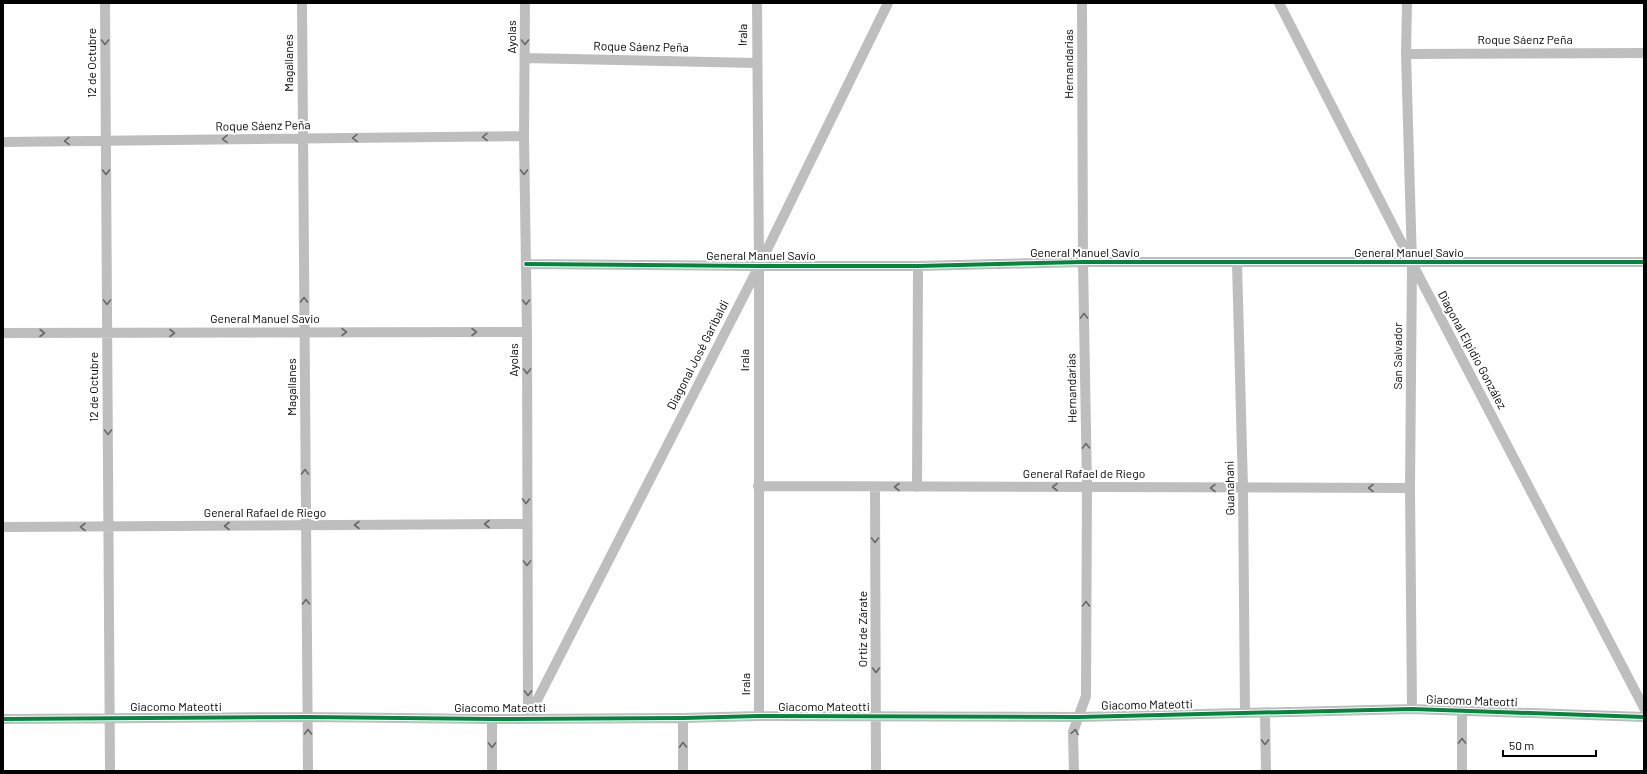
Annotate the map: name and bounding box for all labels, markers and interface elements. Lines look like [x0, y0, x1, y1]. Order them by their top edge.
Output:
street label: Ayolas [504, 20, 518, 54]
street label: Irala [735, 24, 749, 46]
street label: 12 de Octubre [84, 28, 98, 98]
street label: Hernandarias [1061, 29, 1075, 99]
street label: Roque Sáenz Peña [1477, 32, 1573, 46]
street label: Magallanes [281, 34, 295, 92]
street label: Roque Sáenz Peña [593, 38, 689, 54]
one-way arrow [101, 39, 109, 45]
one-way arrow [521, 39, 529, 45]
street label: Roque Sáenz Peña [215, 117, 311, 133]
one-way arrow [482, 133, 488, 141]
one-way arrow [352, 134, 358, 142]
one-way arrow [222, 135, 228, 143]
one-way arrow [64, 137, 70, 145]
one-way arrow [102, 169, 110, 175]
one-way arrow [520, 169, 529, 175]
street label: General Manuel Savio [1030, 245, 1140, 259]
street label: General Manuel Savio [1354, 245, 1464, 259]
street label: General Manuel Savio [706, 248, 816, 262]
street label: Diagonal Elpidio González [1436, 288, 1510, 411]
one-way arrow [300, 297, 308, 303]
street label: Diagonal José Garibaldi [663, 297, 731, 412]
one-way arrow [103, 299, 111, 305]
one-way arrow [522, 299, 530, 305]
street label: General Manuel Savio [210, 311, 320, 325]
one-way arrow [1080, 313, 1088, 319]
street label: San Salvador [1390, 322, 1404, 390]
one-way arrow [341, 328, 347, 336]
one-way arrow [471, 328, 477, 336]
one-way arrow [39, 329, 45, 337]
one-way arrow [169, 329, 175, 337]
street label: Ayolas [506, 343, 520, 377]
street label: Irala [737, 349, 751, 371]
street label: 12 de Octubre [86, 352, 100, 422]
street label: Hernandarias [1063, 353, 1079, 423]
street label: Magallanes [284, 358, 298, 416]
one-way arrow [523, 368, 531, 374]
one-way arrow [104, 429, 112, 435]
one-way arrow [1082, 443, 1090, 449]
street label: Guanahani [1222, 461, 1236, 515]
street label: General Rafael de Riego [1023, 466, 1145, 480]
one-way arrow [301, 469, 309, 475]
one-way arrow [894, 483, 900, 491]
one-way arrow [1052, 483, 1058, 491]
one-way arrow [1210, 484, 1216, 492]
one-way arrow [1368, 484, 1374, 492]
one-way arrow [522, 498, 530, 504]
street label: General Rafael de Riego [204, 505, 326, 519]
one-way arrow [484, 520, 490, 528]
one-way arrow [354, 521, 360, 529]
one-way arrow [224, 522, 230, 530]
one-way arrow [80, 523, 86, 531]
one-way arrow [871, 537, 879, 543]
one-way arrow [523, 560, 531, 566]
street label: Ortiz de Zárate [855, 591, 869, 667]
one-way arrow [302, 599, 311, 605]
one-way arrow [1082, 601, 1091, 607]
one-way arrow [872, 667, 880, 673]
street label: Irala [738, 673, 752, 695]
one-way arrow [523, 690, 532, 696]
street label: Giacomo Mateotti [1426, 691, 1518, 709]
street label: Giacomo Mateotti [1101, 696, 1193, 712]
street label: Giacomo Mateotti [130, 699, 222, 713]
street label: Giacomo Mateotti [778, 699, 870, 713]
street label: Giacomo Mateotti [454, 700, 546, 714]
one-way arrow [304, 729, 312, 735]
one-way arrow [1070, 729, 1079, 735]
scale bar [1503, 732, 1596, 758]
one-way arrow [1458, 738, 1466, 744]
text: 50 m [1509, 738, 1534, 752]
one-way arrow [1261, 739, 1269, 745]
one-way arrow [488, 742, 496, 748]
one-way arrow [679, 742, 687, 748]

